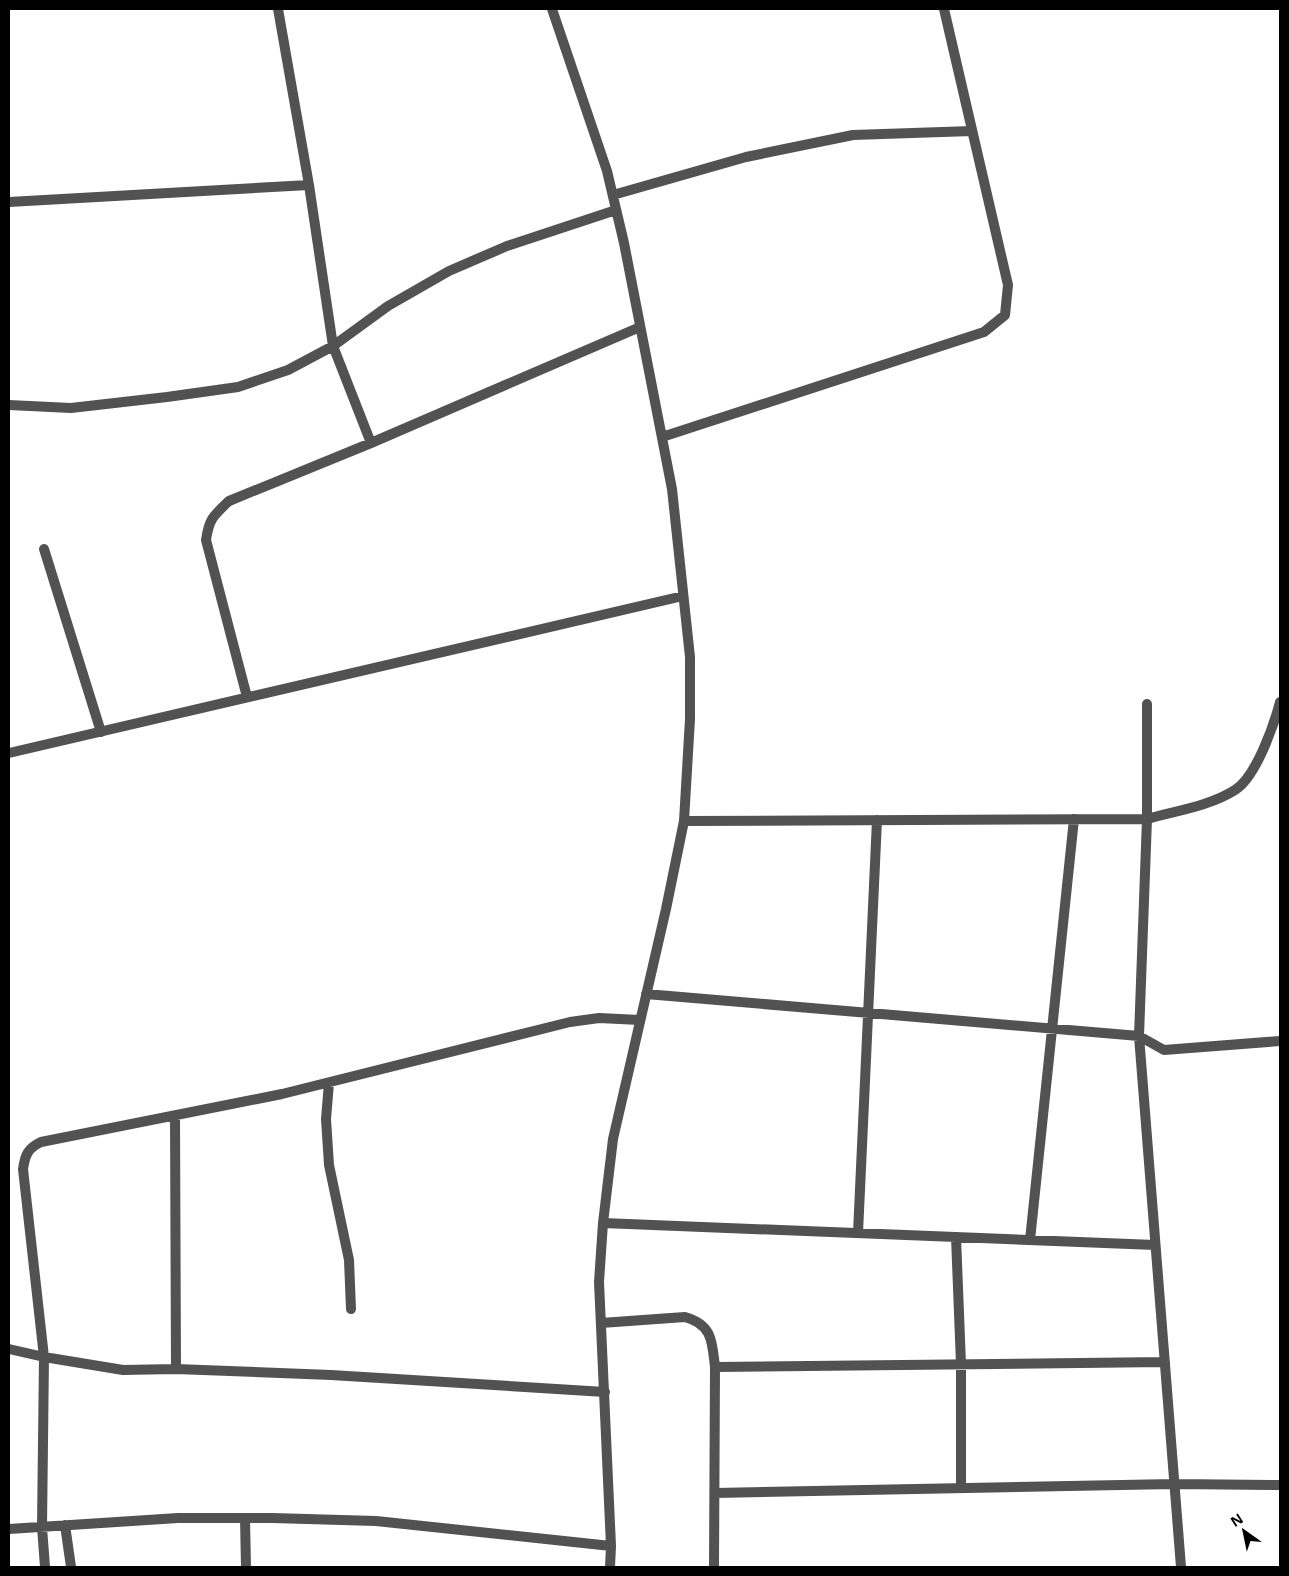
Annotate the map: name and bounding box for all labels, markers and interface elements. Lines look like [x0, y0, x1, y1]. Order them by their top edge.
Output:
north arrow [1219, 1506, 1269, 1556]
text: N [1227, 1509, 1247, 1531]

